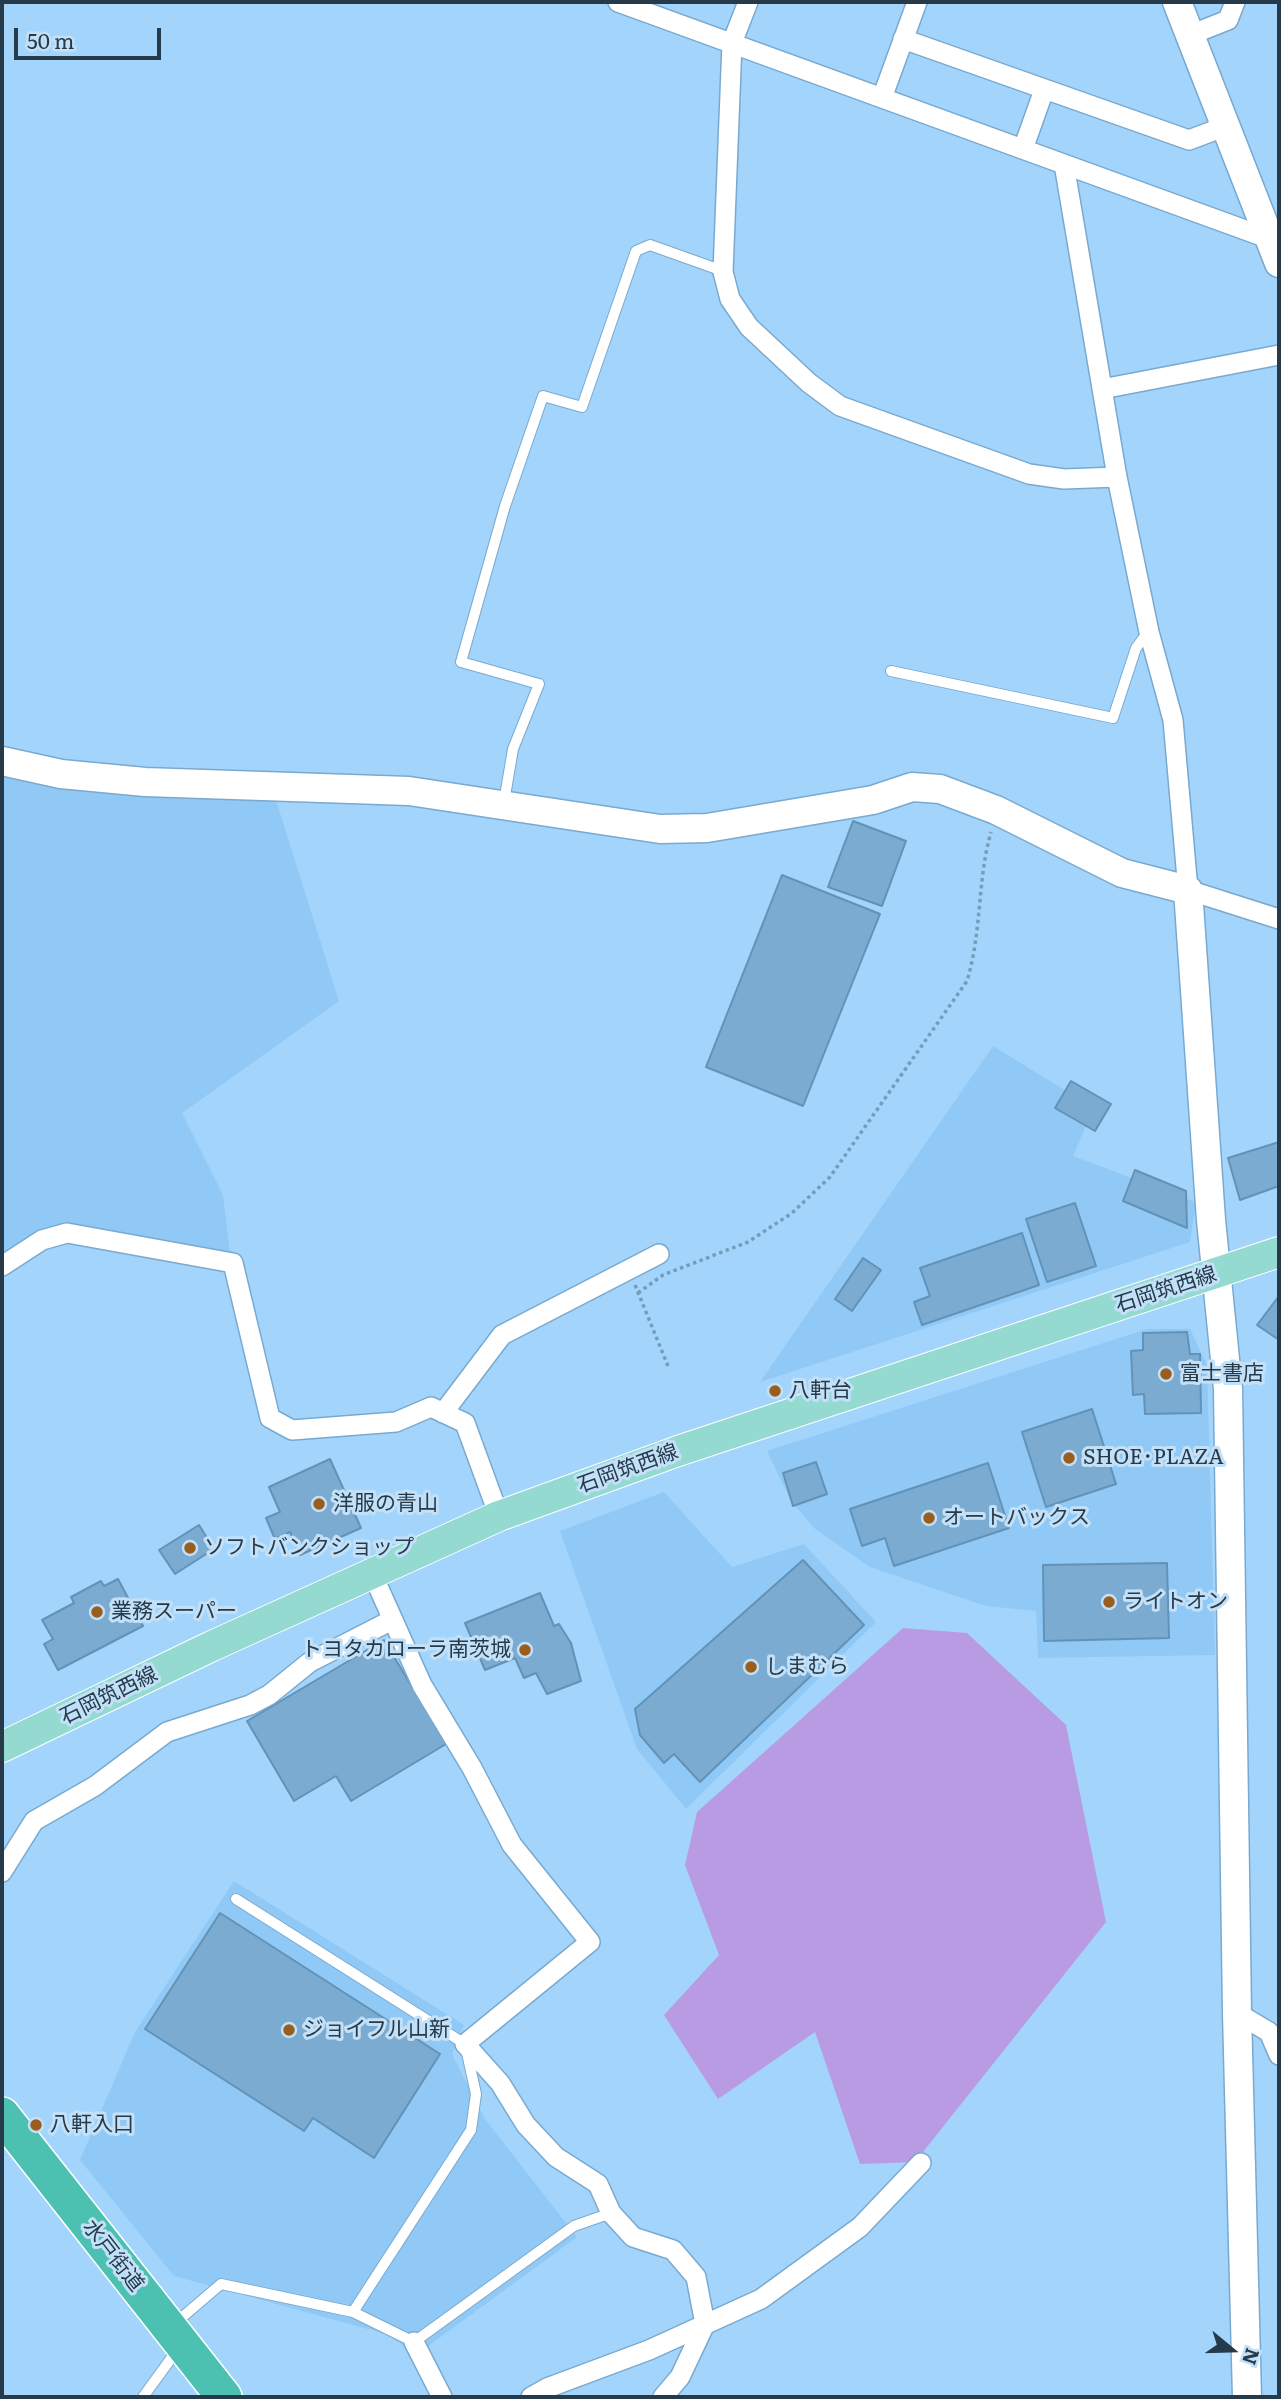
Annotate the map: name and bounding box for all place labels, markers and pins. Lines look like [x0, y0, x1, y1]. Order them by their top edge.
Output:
place label: 富士書店 [1180, 1361, 1264, 1387]
marker: 富士書店 [1158, 1366, 1174, 1382]
place label: 八軒台 [789, 1378, 852, 1404]
marker: 八軒台 [767, 1383, 783, 1399]
place label: SHOE･PLAZA [1083, 1445, 1224, 1471]
marker: SHOE･PLAZA [1061, 1450, 1077, 1466]
place label: 洋服の青山 [333, 1491, 438, 1517]
marker: 洋服の青山 [311, 1496, 327, 1512]
place label: オートバックス [943, 1505, 1090, 1531]
marker: オートバックス [921, 1510, 937, 1526]
place label: ソフトバンクショップ [204, 1535, 414, 1561]
marker: ソフトバンクショップ [182, 1540, 198, 1556]
place label: ライトオン [1123, 1589, 1228, 1615]
marker: ライトオン [1101, 1594, 1117, 1610]
place label: 業務スーパー [111, 1599, 237, 1625]
marker: 業務スーパー [89, 1604, 105, 1620]
place label: トヨタカローラ南茨城 [301, 1637, 511, 1663]
marker: トヨタカローラ南茨城 [517, 1642, 533, 1658]
place label: しまむら [765, 1654, 849, 1680]
marker: しまむら [743, 1659, 759, 1675]
place label: ジョイフル山新 [303, 2017, 450, 2043]
marker: ジョイフル山新 [281, 2022, 297, 2038]
place label: 八軒入口 [50, 2112, 134, 2138]
marker: 八軒入口 [28, 2117, 44, 2133]

